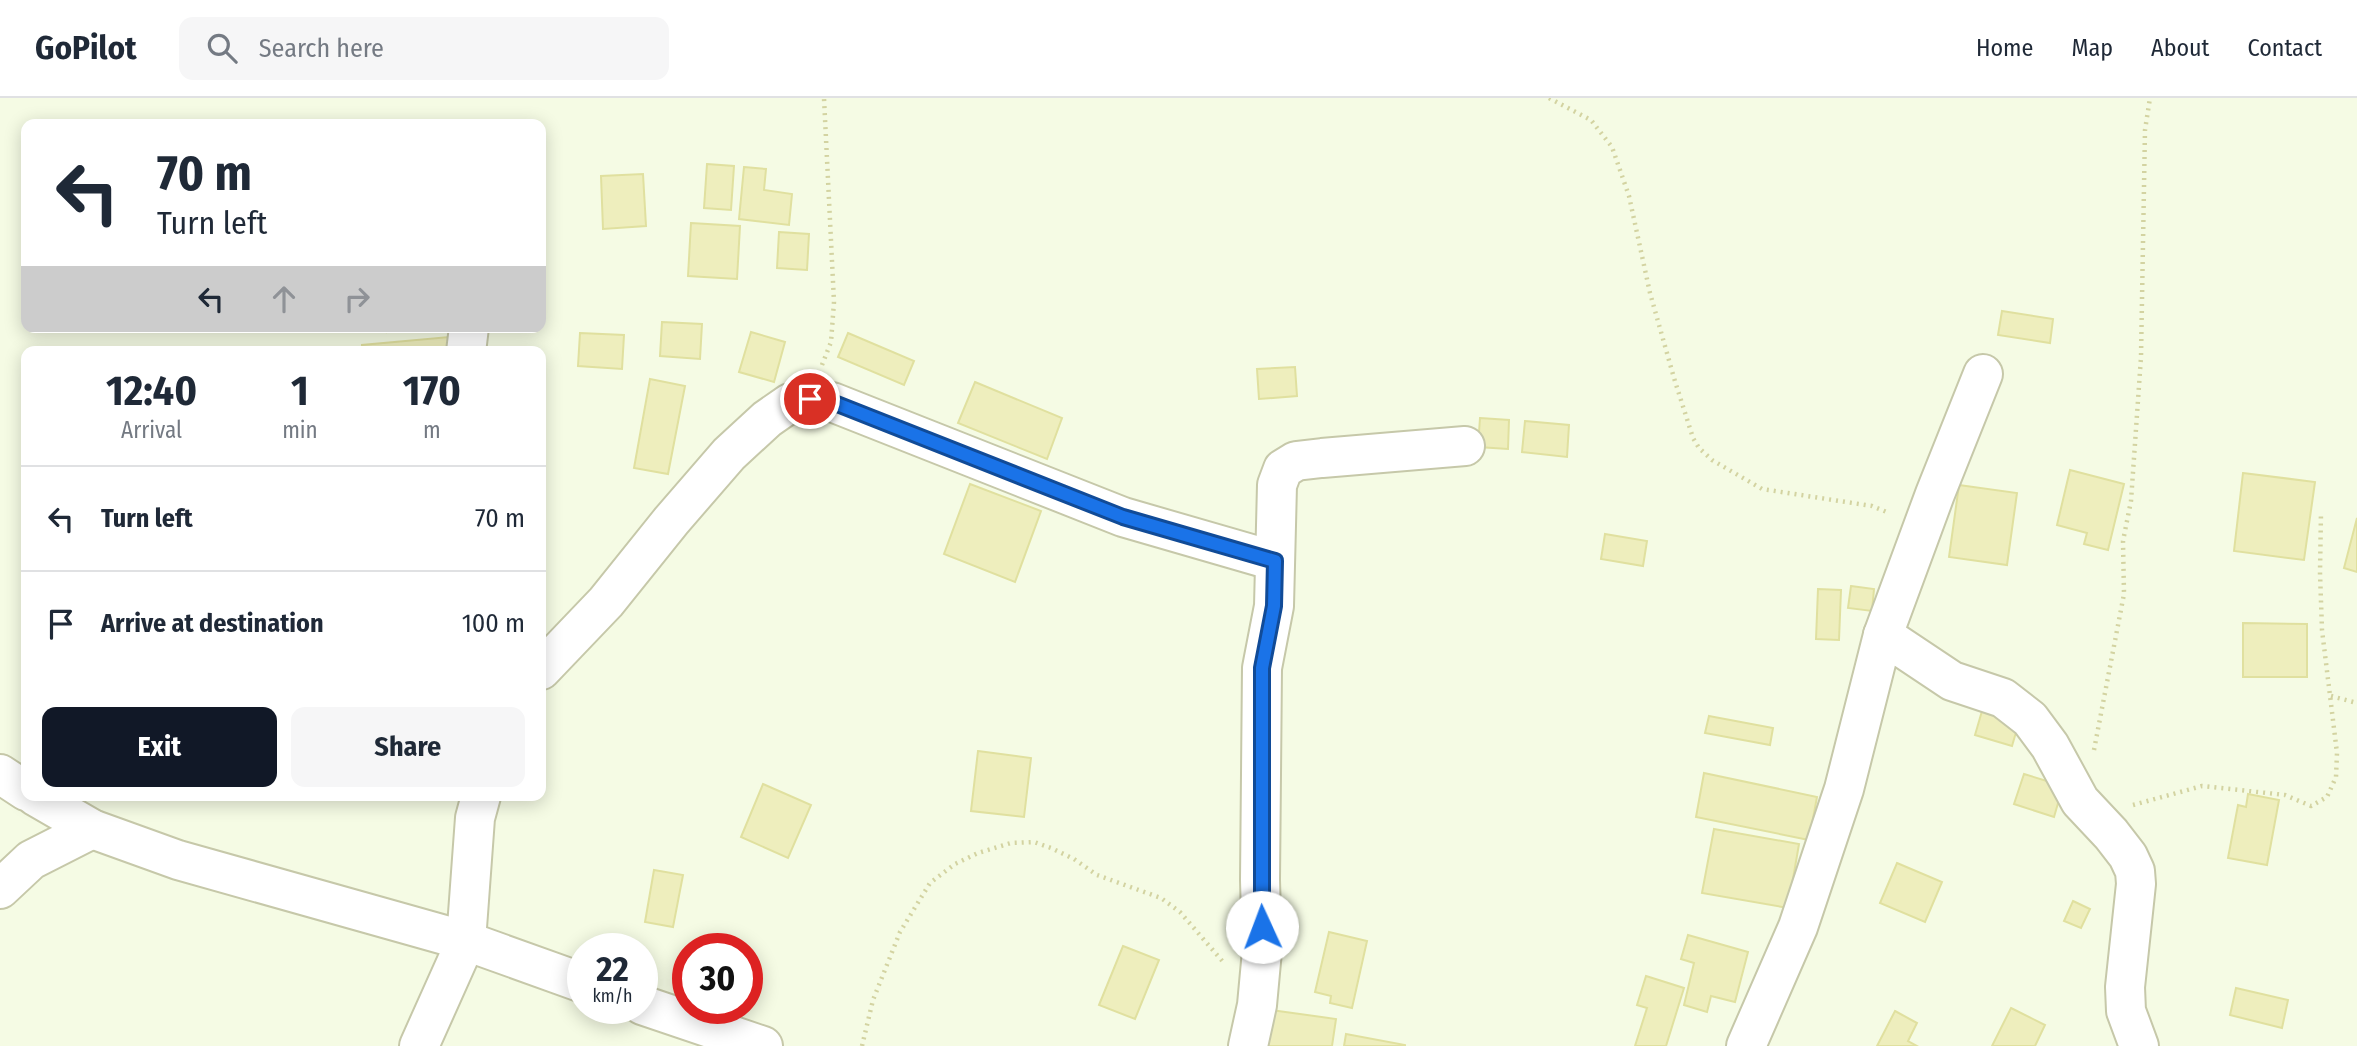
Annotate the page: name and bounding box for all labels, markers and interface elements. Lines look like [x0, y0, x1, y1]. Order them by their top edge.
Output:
search box [179, 17, 669, 80]
text: GoPilot [35, 28, 137, 68]
icon: search [203, 29, 241, 67]
text: Search here [259, 33, 384, 64]
text: Home [1976, 34, 2033, 62]
text: Map [2071, 34, 2113, 62]
text: About [2151, 34, 2209, 62]
text: Contact [2247, 34, 2322, 62]
text: 70 m [157, 144, 252, 203]
icon: left [42, 147, 133, 238]
text: Turn left [157, 204, 267, 242]
icon: left [192, 280, 230, 318]
icon: ahead [265, 280, 303, 318]
icon: right [338, 280, 376, 318]
text: 12:40 [106, 366, 197, 416]
text: 1 [291, 366, 309, 416]
text: 170 [403, 366, 461, 416]
pin [780, 369, 840, 429]
icon: arrive [791, 380, 829, 418]
text: Arrival [121, 416, 182, 444]
text: min [282, 416, 318, 444]
text: m [423, 416, 441, 444]
icon: left [42, 500, 80, 538]
text: Turn left [101, 503, 193, 534]
text: 70 m [475, 503, 525, 534]
icon: arrive [42, 605, 80, 643]
text: Arrive at destination [101, 608, 324, 639]
text: 100 m [462, 608, 525, 639]
button: Exit [42, 707, 277, 787]
button: Share [291, 707, 525, 787]
position arrow [1225, 890, 1299, 964]
speed limit sign: 30 [672, 933, 763, 1024]
text: 22 [596, 948, 629, 990]
text: km/h [592, 985, 633, 1007]

